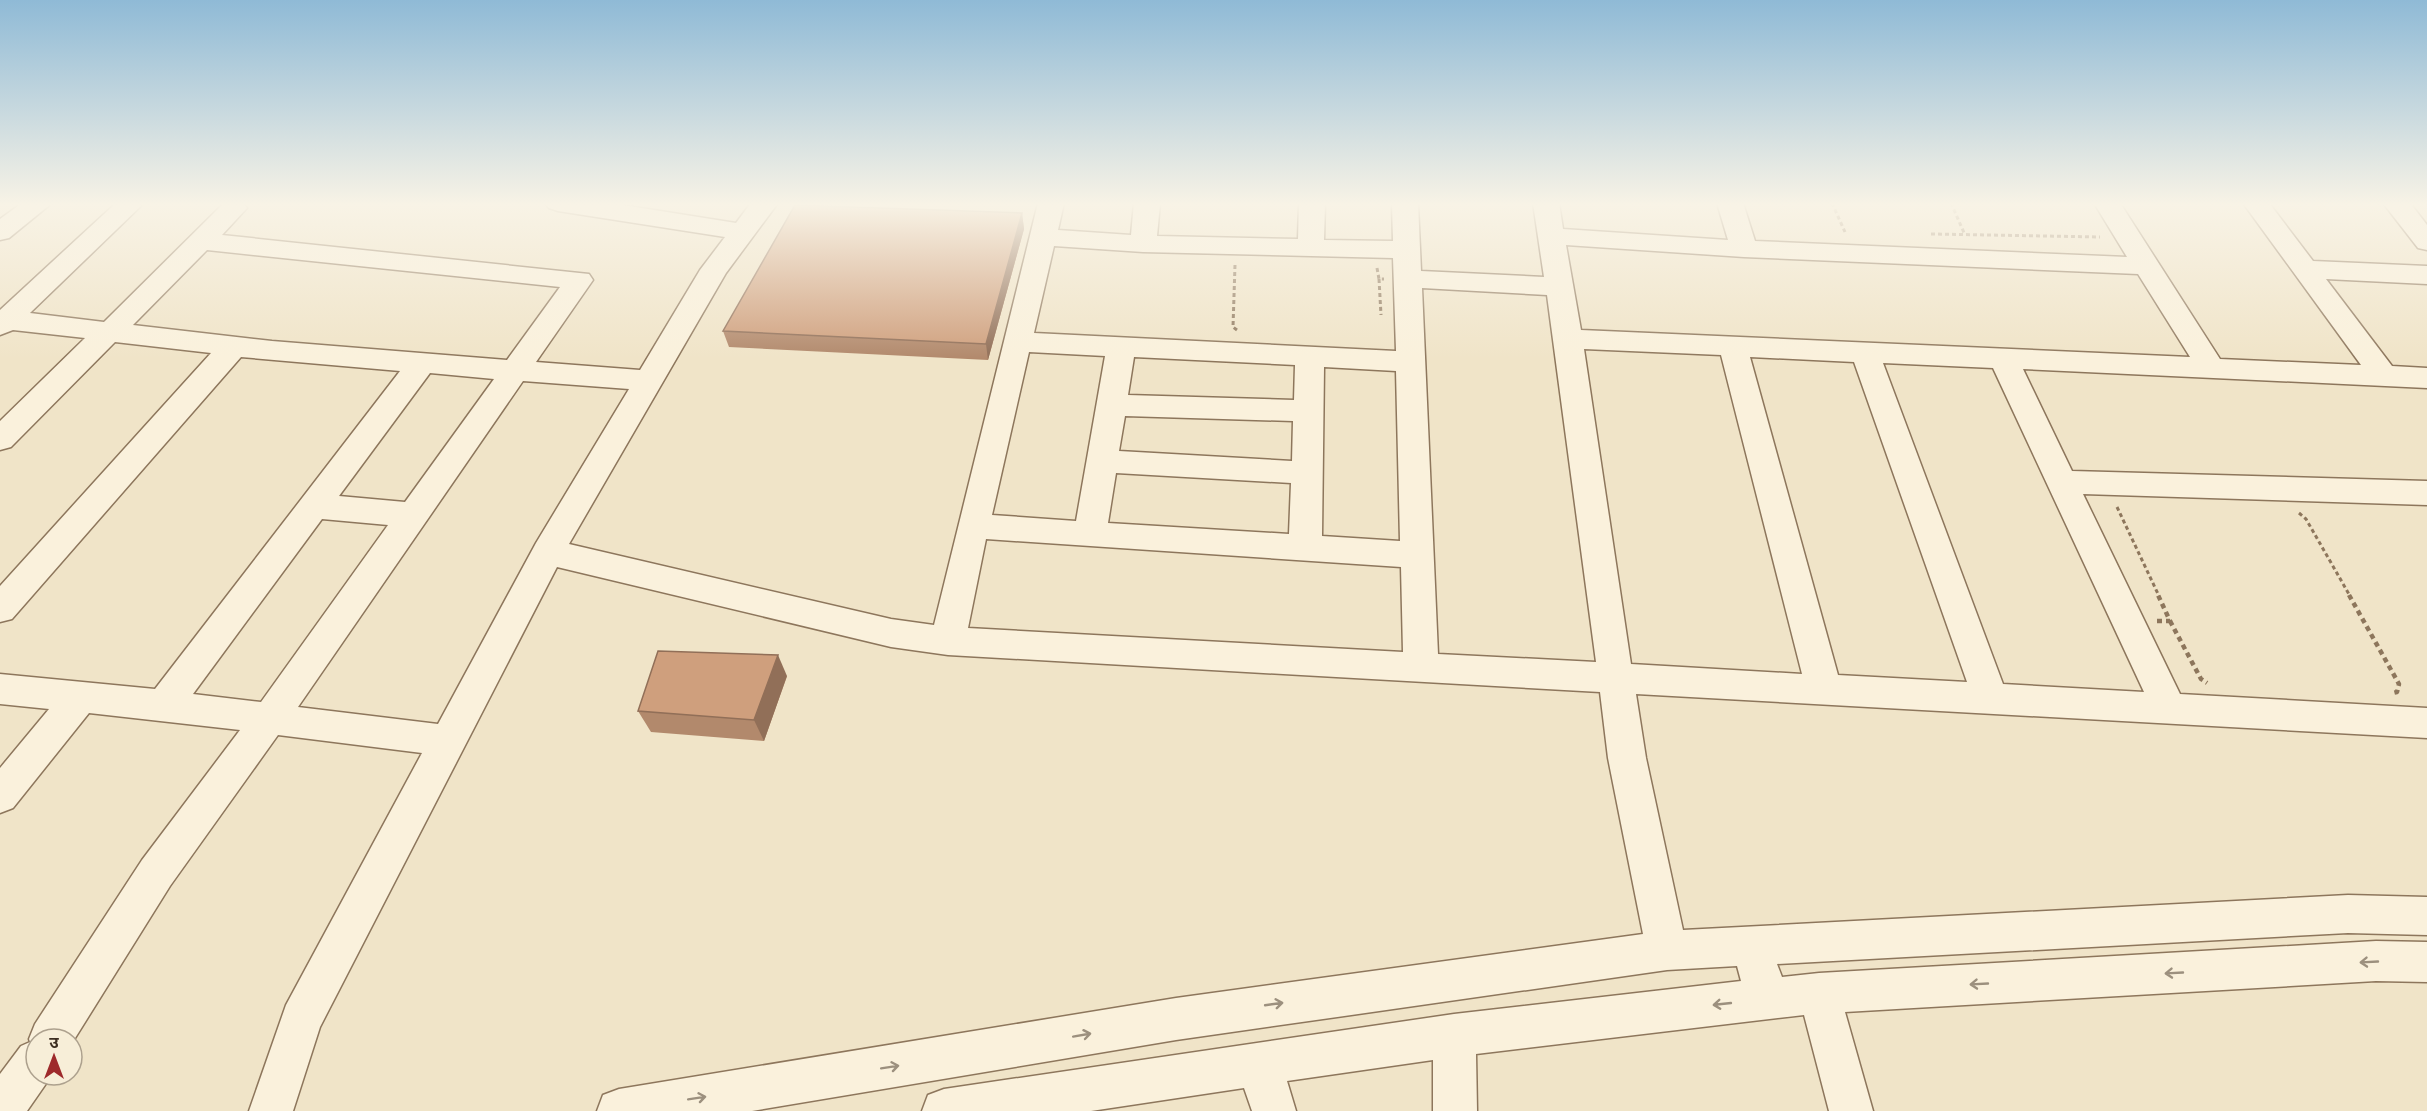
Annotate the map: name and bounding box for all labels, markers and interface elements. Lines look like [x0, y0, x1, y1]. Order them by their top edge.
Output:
one-way arrow [2359, 956, 2379, 967]
one-way arrow [2164, 967, 2184, 978]
one-way arrow [1970, 978, 1990, 989]
one-way arrow [1264, 999, 1284, 1010]
one-way arrow [1713, 999, 1733, 1010]
north arrow [24, 1027, 84, 1087]
one-way arrow [1072, 1029, 1091, 1040]
text: उ [49, 1032, 59, 1052]
one-way arrow [879, 1061, 899, 1072]
one-way arrow [687, 1093, 706, 1104]

